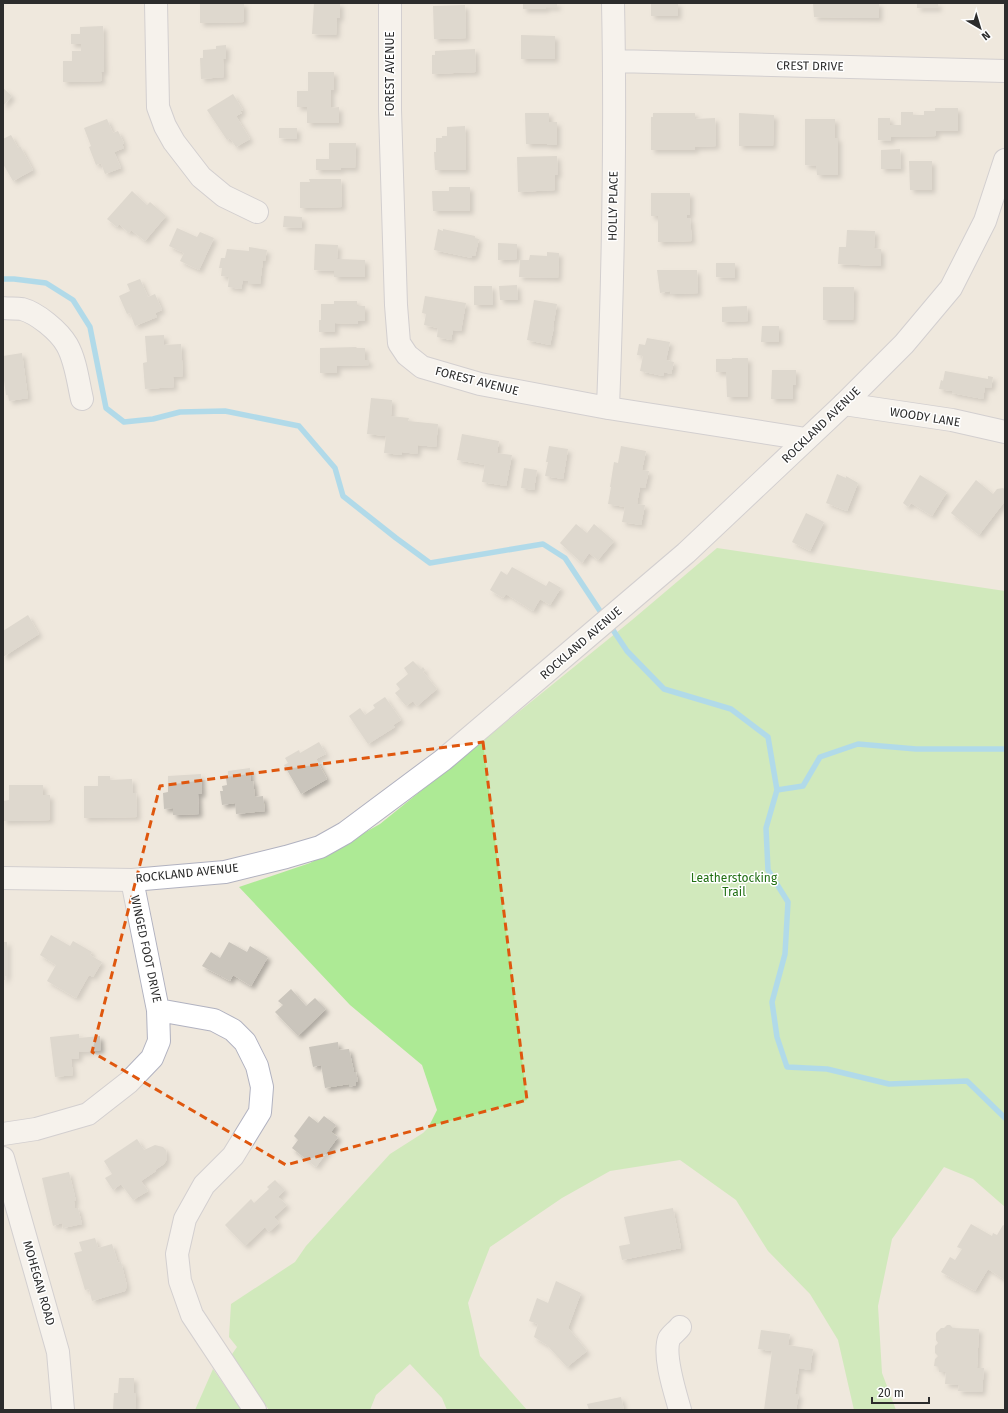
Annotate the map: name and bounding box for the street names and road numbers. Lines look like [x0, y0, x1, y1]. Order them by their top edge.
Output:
street label: FOREST AVENUE [383, 31, 397, 117]
street label: CREST DRIVE [776, 58, 844, 74]
street label: HOLLY PLACE [605, 171, 621, 241]
street label: FOREST AVENUE [434, 364, 520, 398]
street label: ROCKLAND AVENUE [779, 384, 863, 466]
street label: WOODY LANE [889, 405, 961, 429]
street label: ROCKLAND AVENUE [537, 604, 625, 682]
street label: ROCKLAND AVENUE [135, 861, 239, 885]
street label: WINGED FOOT DRIVE [128, 894, 164, 1004]
street label: MOHEGAN ROAD [20, 1239, 58, 1327]

